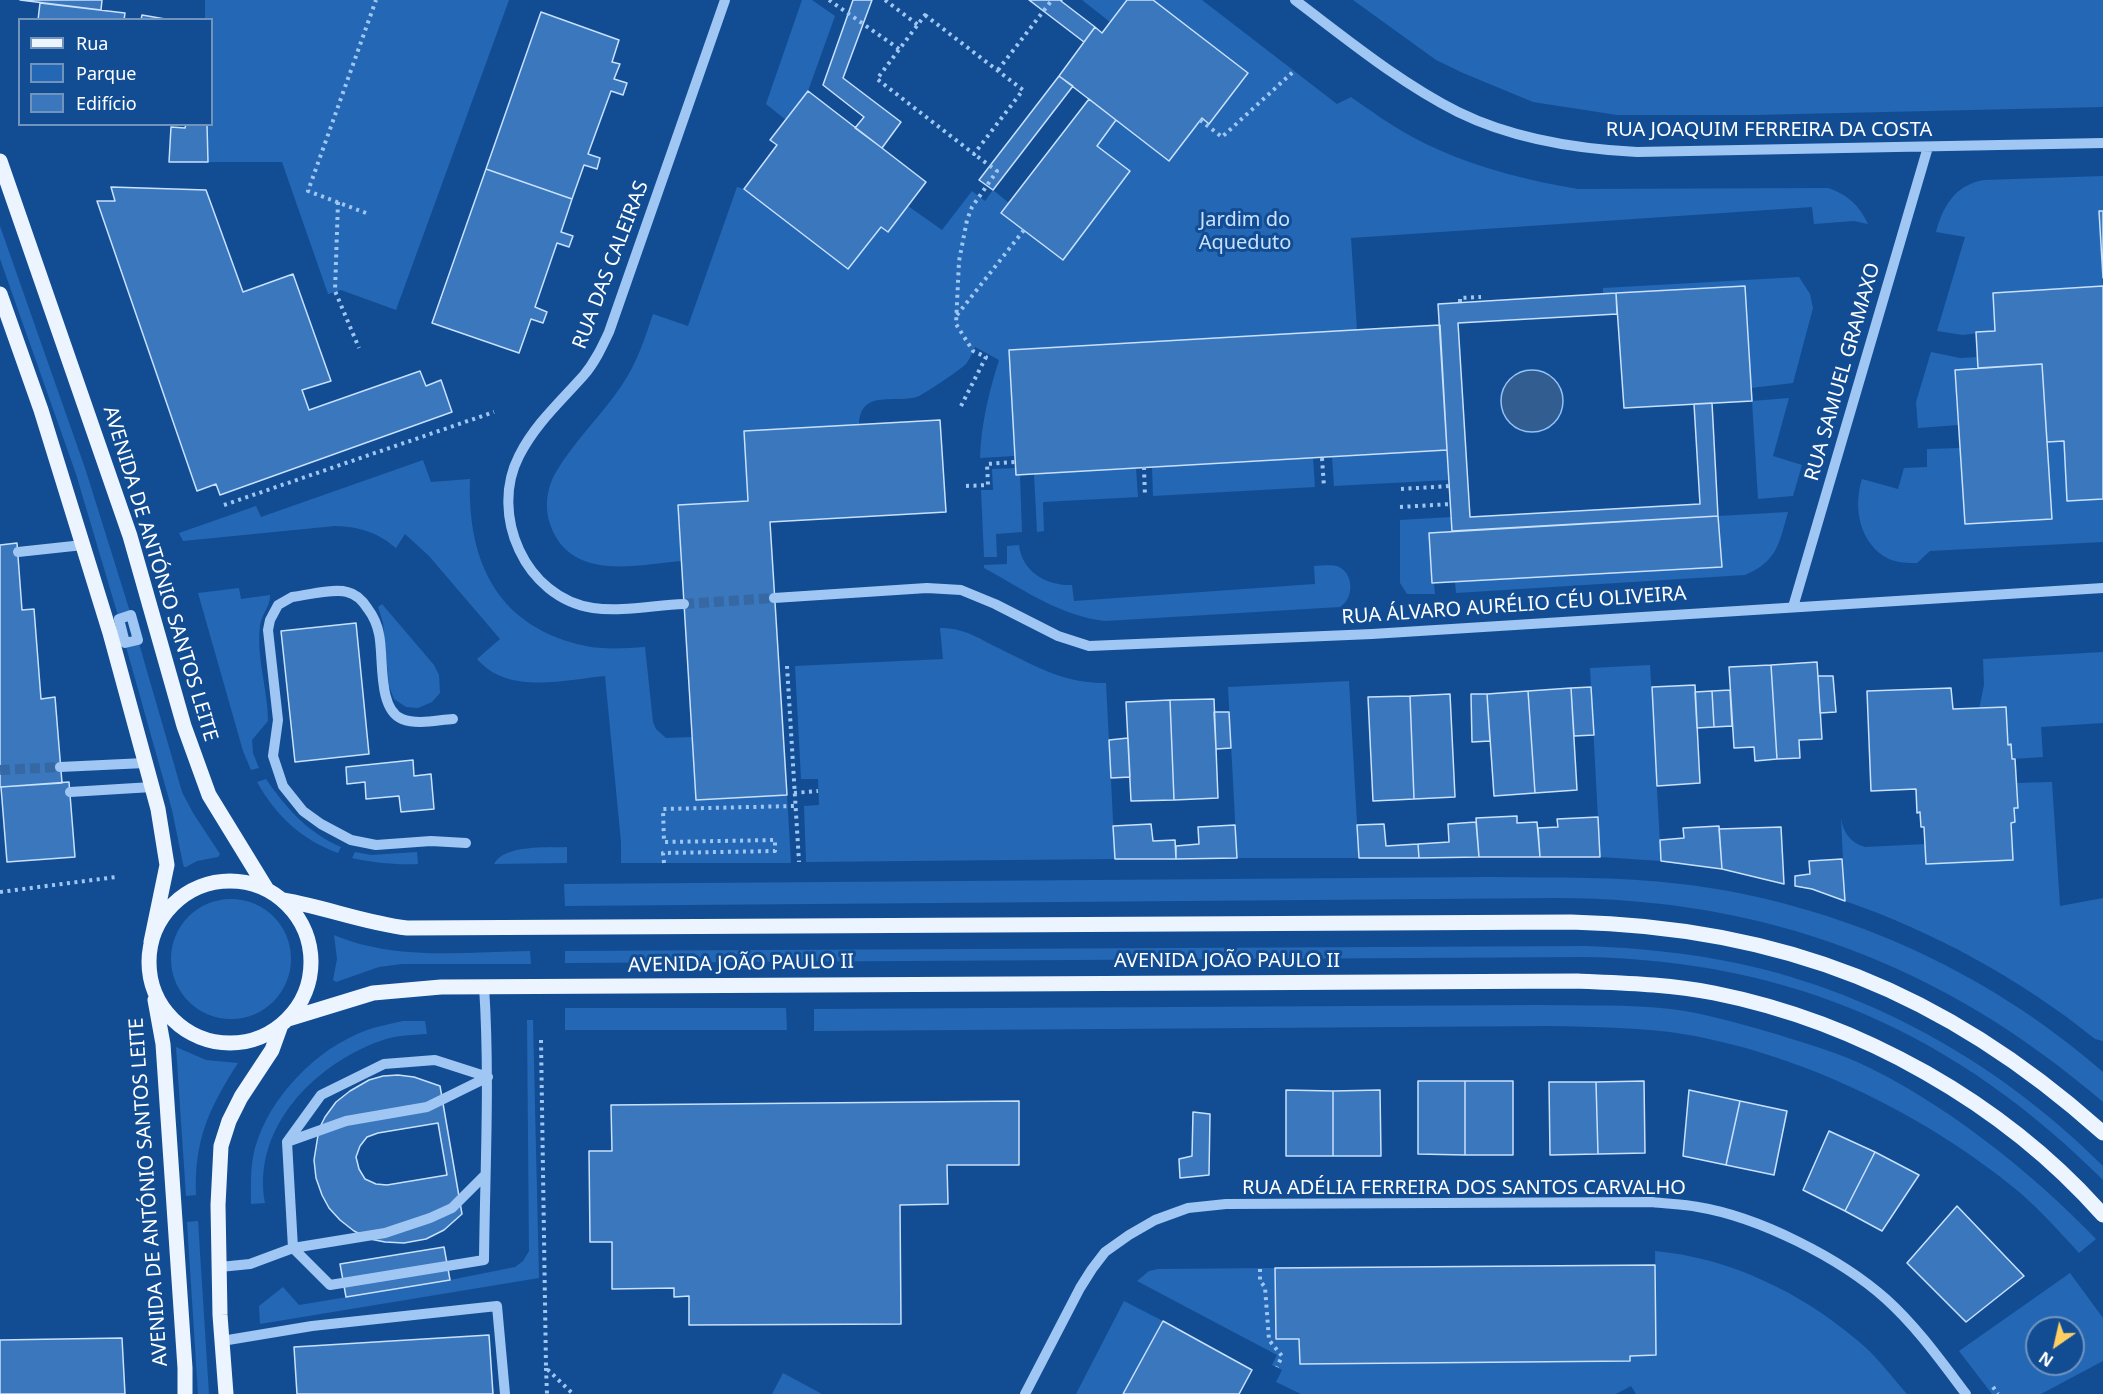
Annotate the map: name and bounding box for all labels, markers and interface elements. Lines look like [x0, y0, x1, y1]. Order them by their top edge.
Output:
legend [18, 18, 213, 126]
text: Rua [76, 31, 108, 55]
text: Parque [76, 61, 136, 85]
text: Edifício [76, 91, 137, 115]
street label: RUA JOAQUIM FERREIRA DA COSTA [1606, 118, 1932, 142]
street label: RUA DAS CALEIRAS [568, 178, 654, 352]
park label: Jardim do Aqueduto [1199, 208, 1291, 255]
street label: RUA SAMUEL GRAMAXO [1800, 260, 1886, 484]
street label: AVENIDA DE ANTÓNIO SANTOS LEITE [97, 403, 223, 745]
street label: RUA ÁLVARO AURÉLIO CÉU OLIVEIRA [1341, 582, 1687, 630]
street label: AVENIDA JOÃO PAULO II [1114, 949, 1340, 973]
street label: AVENIDA JOÃO PAULO II [628, 950, 854, 978]
street label: AVENIDA DE ANTÓNIO SANTOS LEITE [125, 1017, 173, 1367]
street label: RUA ADÉLIA FERREIRA DOS SANTOS CARVALHO [1242, 1176, 1686, 1200]
north arrow [2025, 1316, 2085, 1376]
text: N [2035, 1347, 2058, 1372]

